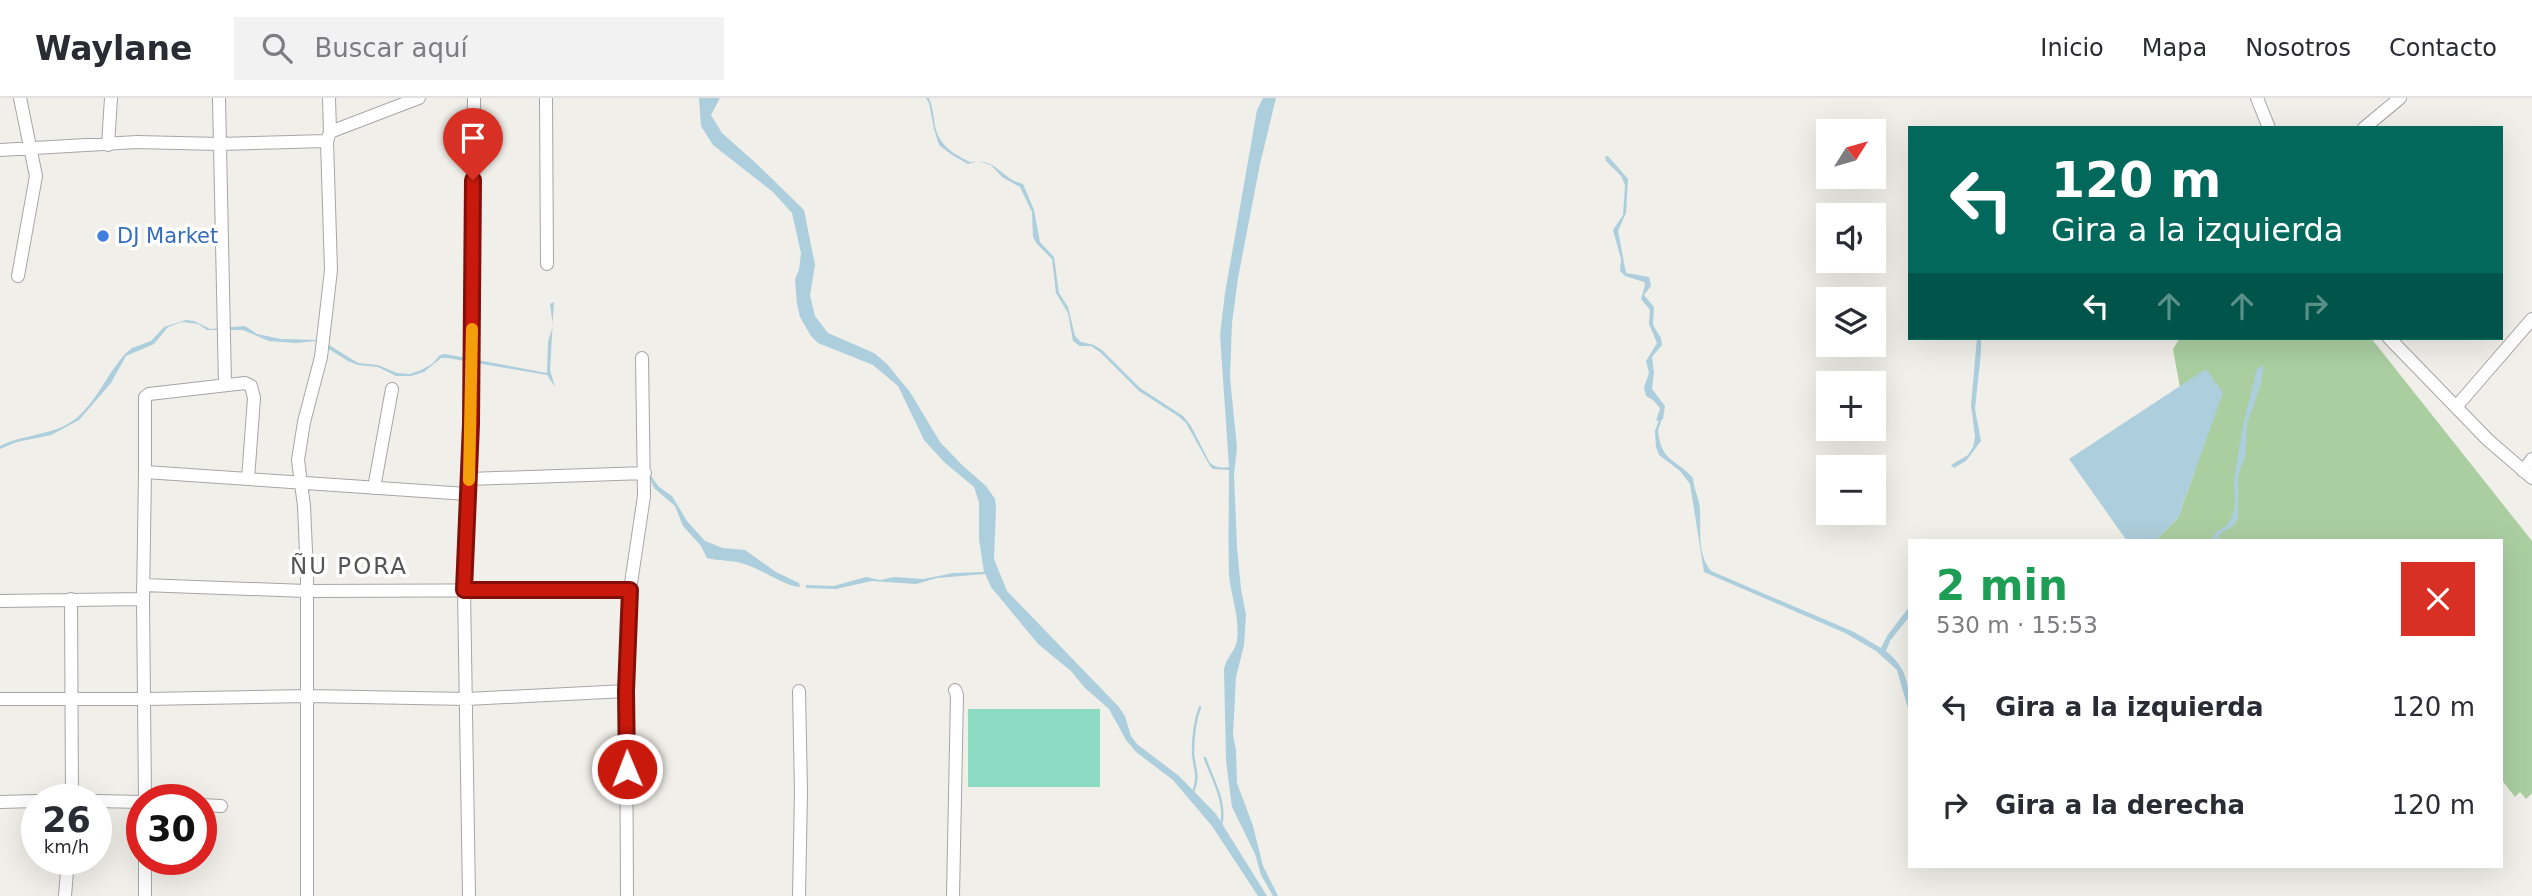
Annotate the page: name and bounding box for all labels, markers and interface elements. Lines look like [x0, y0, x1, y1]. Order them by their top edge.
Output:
search box [234, 17, 724, 80]
text: Waylane [35, 29, 192, 68]
icon: search [258, 29, 296, 67]
text: Buscar aquí [314, 33, 468, 63]
text: Inicio [2040, 34, 2104, 62]
text: Mapa [2142, 34, 2207, 62]
text: Nosotros [2245, 34, 2351, 62]
text: Contacto [2389, 34, 2497, 62]
pin [443, 108, 503, 180]
icon: arrive [454, 119, 492, 157]
north arrow [1816, 119, 1886, 189]
map controls [1816, 119, 1886, 525]
text: 120 m [2051, 152, 2221, 209]
icon: left [1936, 154, 2027, 245]
button: sound [1816, 203, 1886, 273]
text: Gira a la izquierda [2051, 211, 2343, 249]
place label: DJ Market [117, 224, 218, 248]
marker: DJ Market [95, 228, 111, 244]
button: layers [1816, 287, 1886, 357]
icon: left [2077, 287, 2115, 325]
icon: ahead [2150, 287, 2188, 325]
icon: ahead [2223, 287, 2261, 325]
icon: right [2296, 287, 2334, 325]
button: + [1816, 371, 1886, 441]
button: − [1816, 455, 1886, 525]
district label: ÑU PORA [290, 552, 408, 579]
text: 2 min [1936, 561, 2068, 610]
button: close [2401, 562, 2475, 636]
text: 530 m · 15:53 [1936, 612, 2098, 638]
icon: left [1936, 688, 1974, 726]
text: Gira a la izquierda [1995, 692, 2263, 722]
text: 120 m [2392, 692, 2475, 722]
position arrow [590, 732, 664, 806]
speed limit sign: 30 [126, 784, 217, 875]
icon: right [1936, 786, 1974, 824]
text: Gira a la derecha [1995, 790, 2245, 820]
text: 120 m [2392, 790, 2475, 820]
text: 26 [42, 800, 91, 840]
text: km/h [44, 836, 89, 857]

